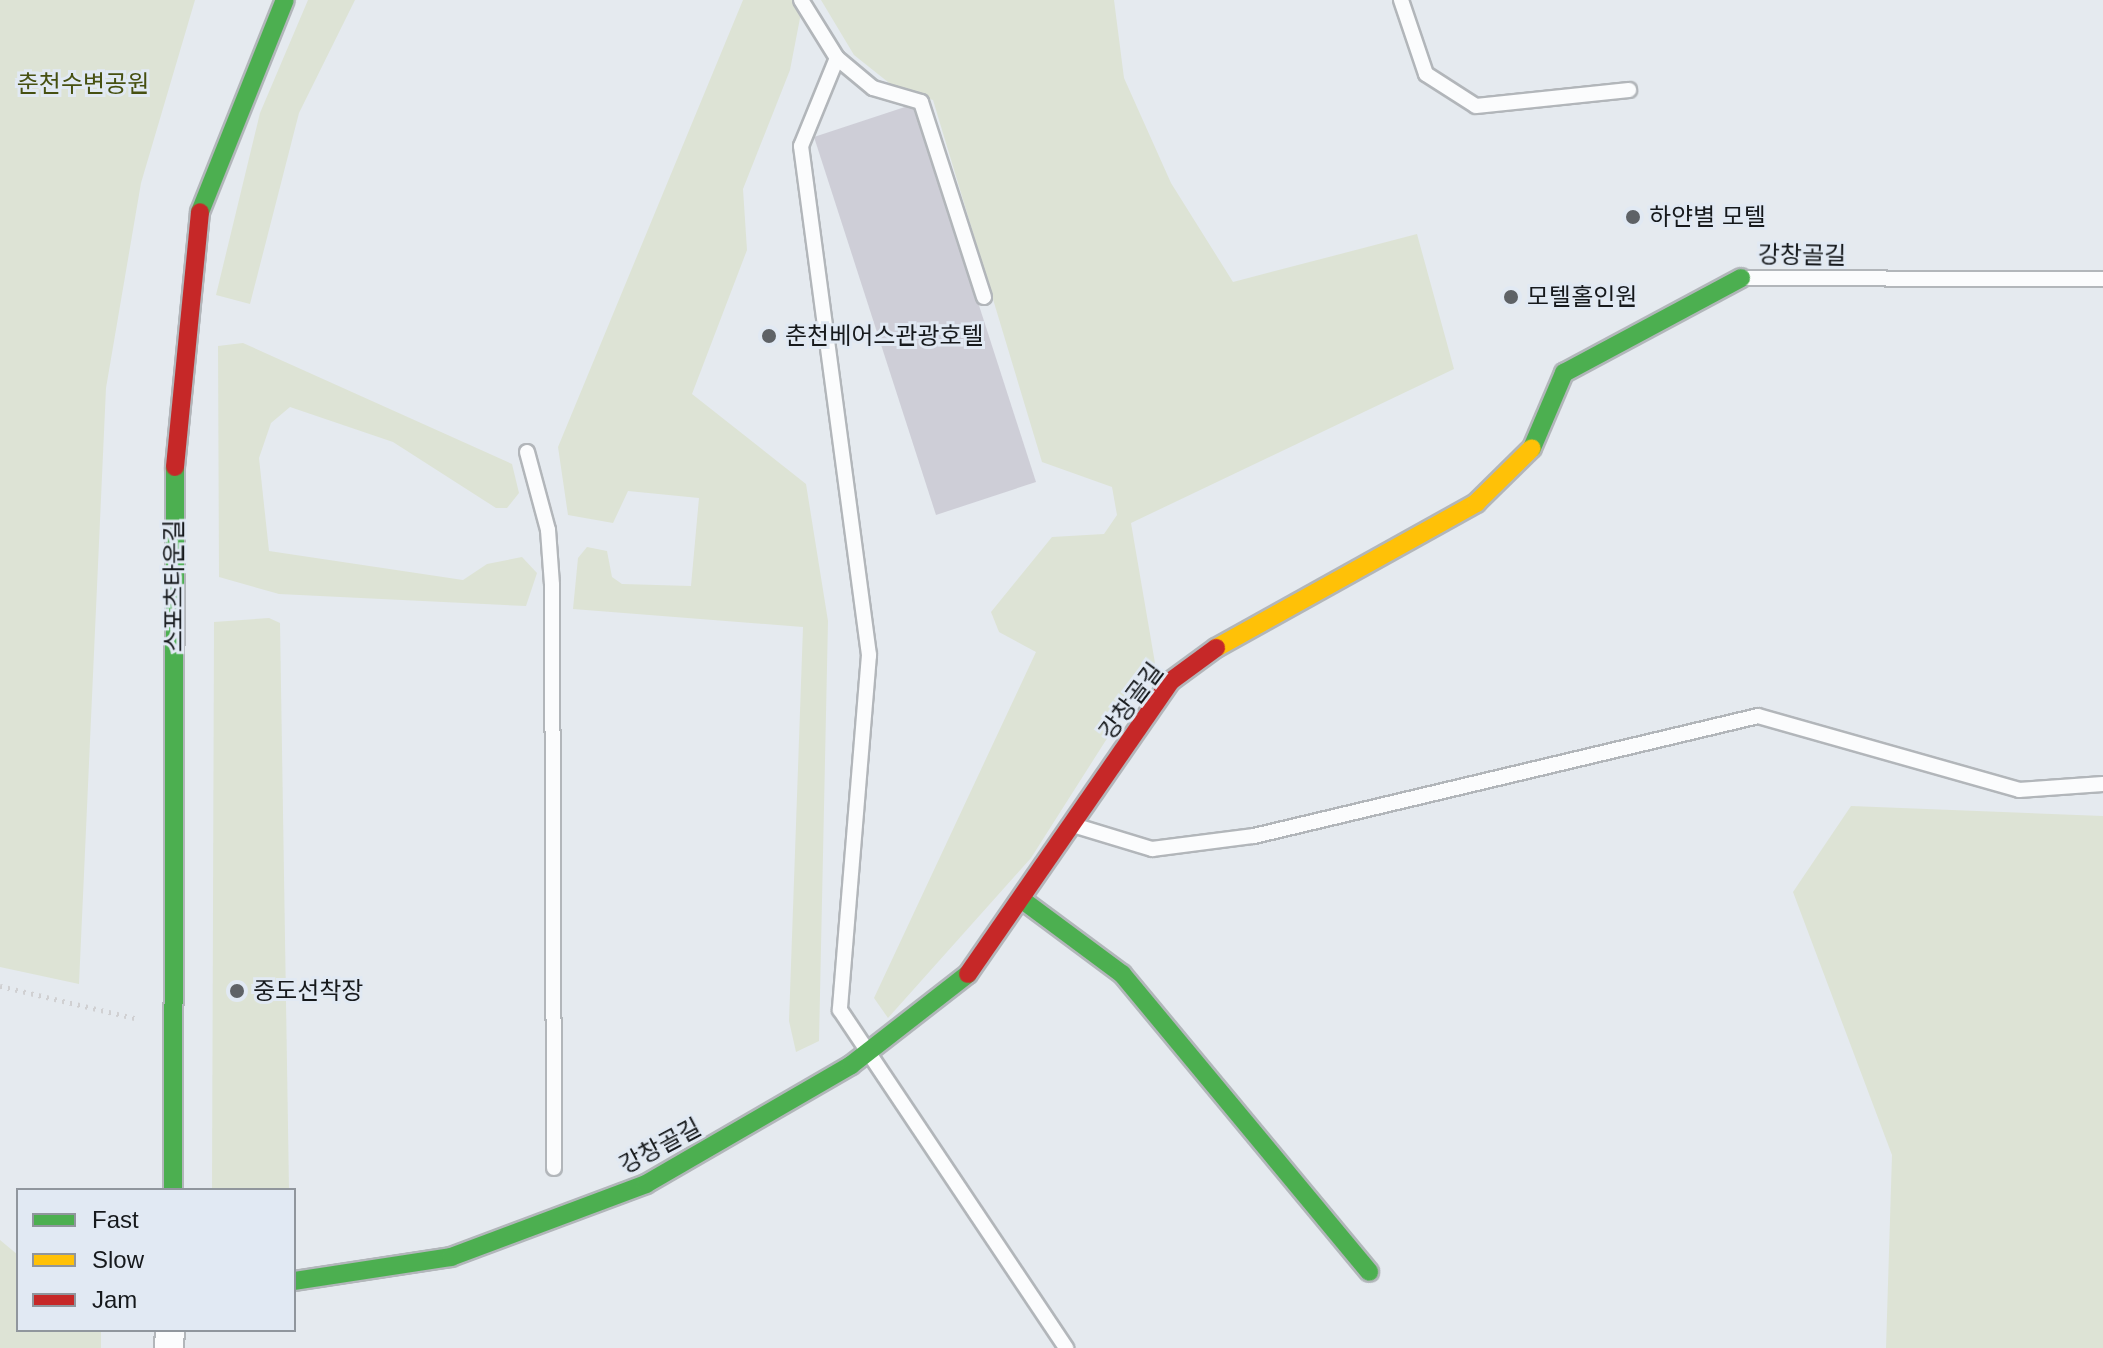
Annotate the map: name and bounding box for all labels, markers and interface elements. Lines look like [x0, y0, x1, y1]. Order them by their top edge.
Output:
park label: 춘천수변공원 [17, 70, 149, 98]
place label: 하얀별 모텔 [1649, 203, 1766, 231]
marker: 하얀별 모텔 [1624, 208, 1642, 226]
street label: 강창골길 [1758, 240, 1846, 270]
place label: 모텔홀인원 [1527, 283, 1637, 311]
marker: 모텔홀인원 [1502, 288, 1520, 306]
place label: 춘천베어스관광호텔 [785, 322, 984, 350]
marker: 춘천베어스관광호텔 [760, 327, 778, 345]
street label: 스포츠타운길 [160, 520, 188, 652]
street label: 강창골길 [1093, 657, 1169, 745]
place label: 중도선착장 [253, 977, 363, 1005]
marker: 중도선착장 [228, 982, 246, 1000]
street label: 강창골길 [614, 1113, 706, 1179]
legend [16, 1188, 296, 1332]
text: Fast [92, 1206, 139, 1233]
text: Slow [92, 1246, 144, 1273]
text: Jam [92, 1286, 137, 1313]

